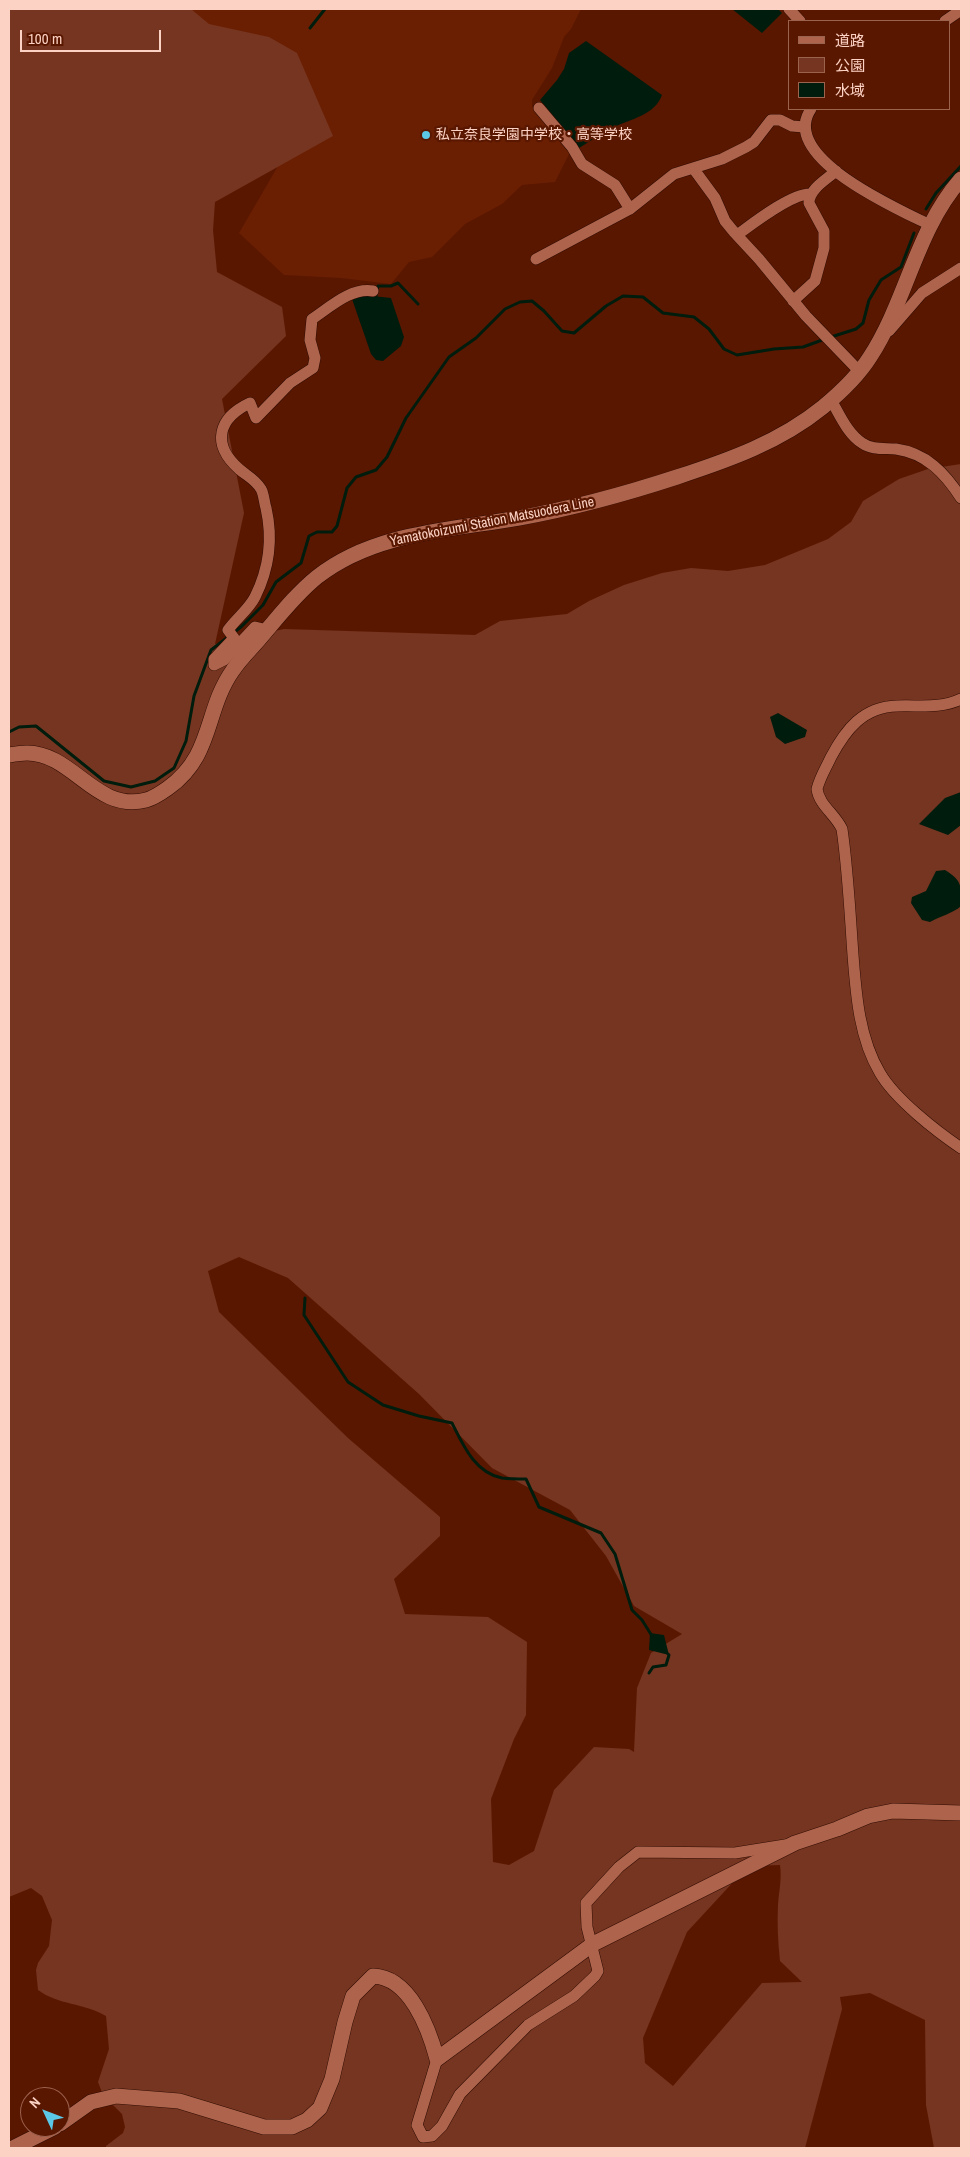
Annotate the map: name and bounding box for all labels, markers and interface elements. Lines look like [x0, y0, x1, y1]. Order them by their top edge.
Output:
scale bar [22, 20, 164, 52]
legend [788, 20, 950, 110]
text: 100 m [28, 28, 62, 49]
text: 道路 [835, 30, 865, 51]
text: 公園 [835, 55, 865, 76]
text: 水域 [835, 80, 865, 101]
place label: 私立奈良学園中学校・高等学校 [436, 127, 632, 143]
marker: 私立奈良学園中学校・高等学校 [420, 129, 432, 141]
street label: Yamatokoizumi Station Matsuodera Line [388, 494, 596, 550]
north arrow [20, 2087, 70, 2137]
text: N [25, 2093, 44, 2112]

